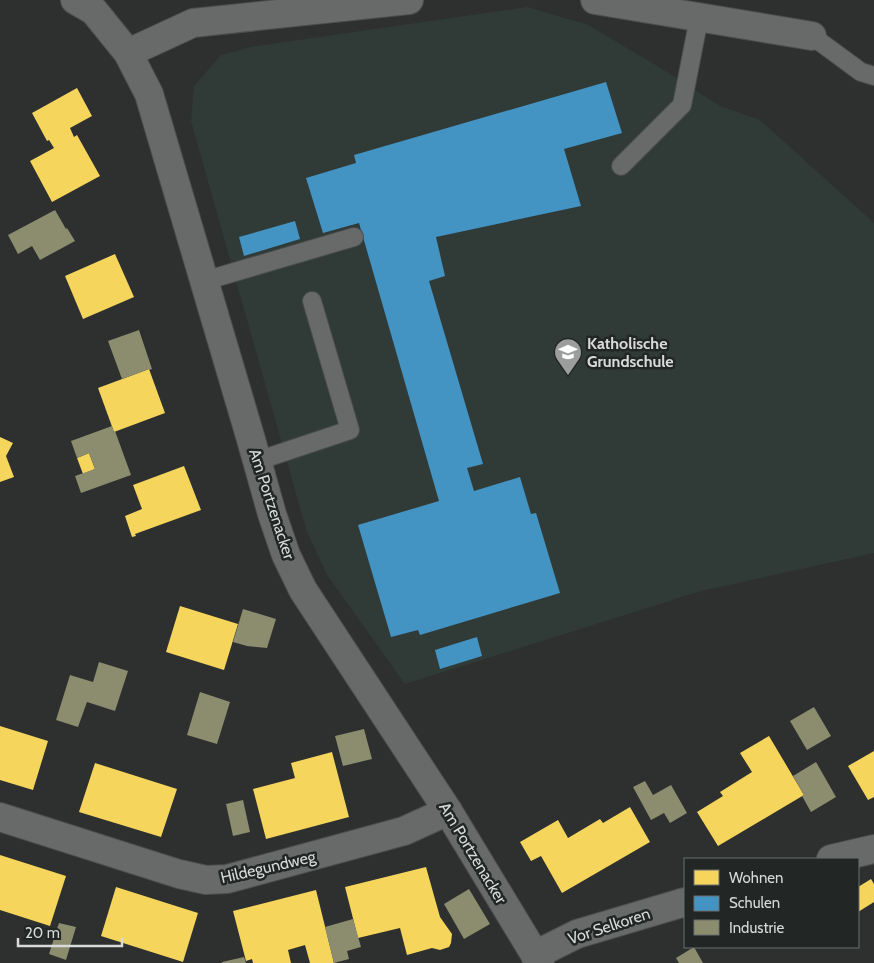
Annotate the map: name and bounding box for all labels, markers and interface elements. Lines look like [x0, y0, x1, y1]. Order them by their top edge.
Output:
place label: Katholische Grundschule [587, 334, 674, 371]
school or university icon: Katholische Grundschule [553, 337, 583, 376]
street label: Am Portzenacker [245, 446, 299, 563]
street label: Am Portzenacker [435, 799, 511, 908]
street label: Hildegundweg [219, 847, 318, 887]
legend [684, 858, 859, 948]
text: Wohnen [729, 869, 783, 887]
text: Schulen [729, 894, 780, 912]
street label: Vor Selkoren [566, 904, 652, 948]
scale bar [18, 916, 121, 948]
text: Industrie [729, 919, 784, 937]
text: 20 m [25, 924, 60, 942]

